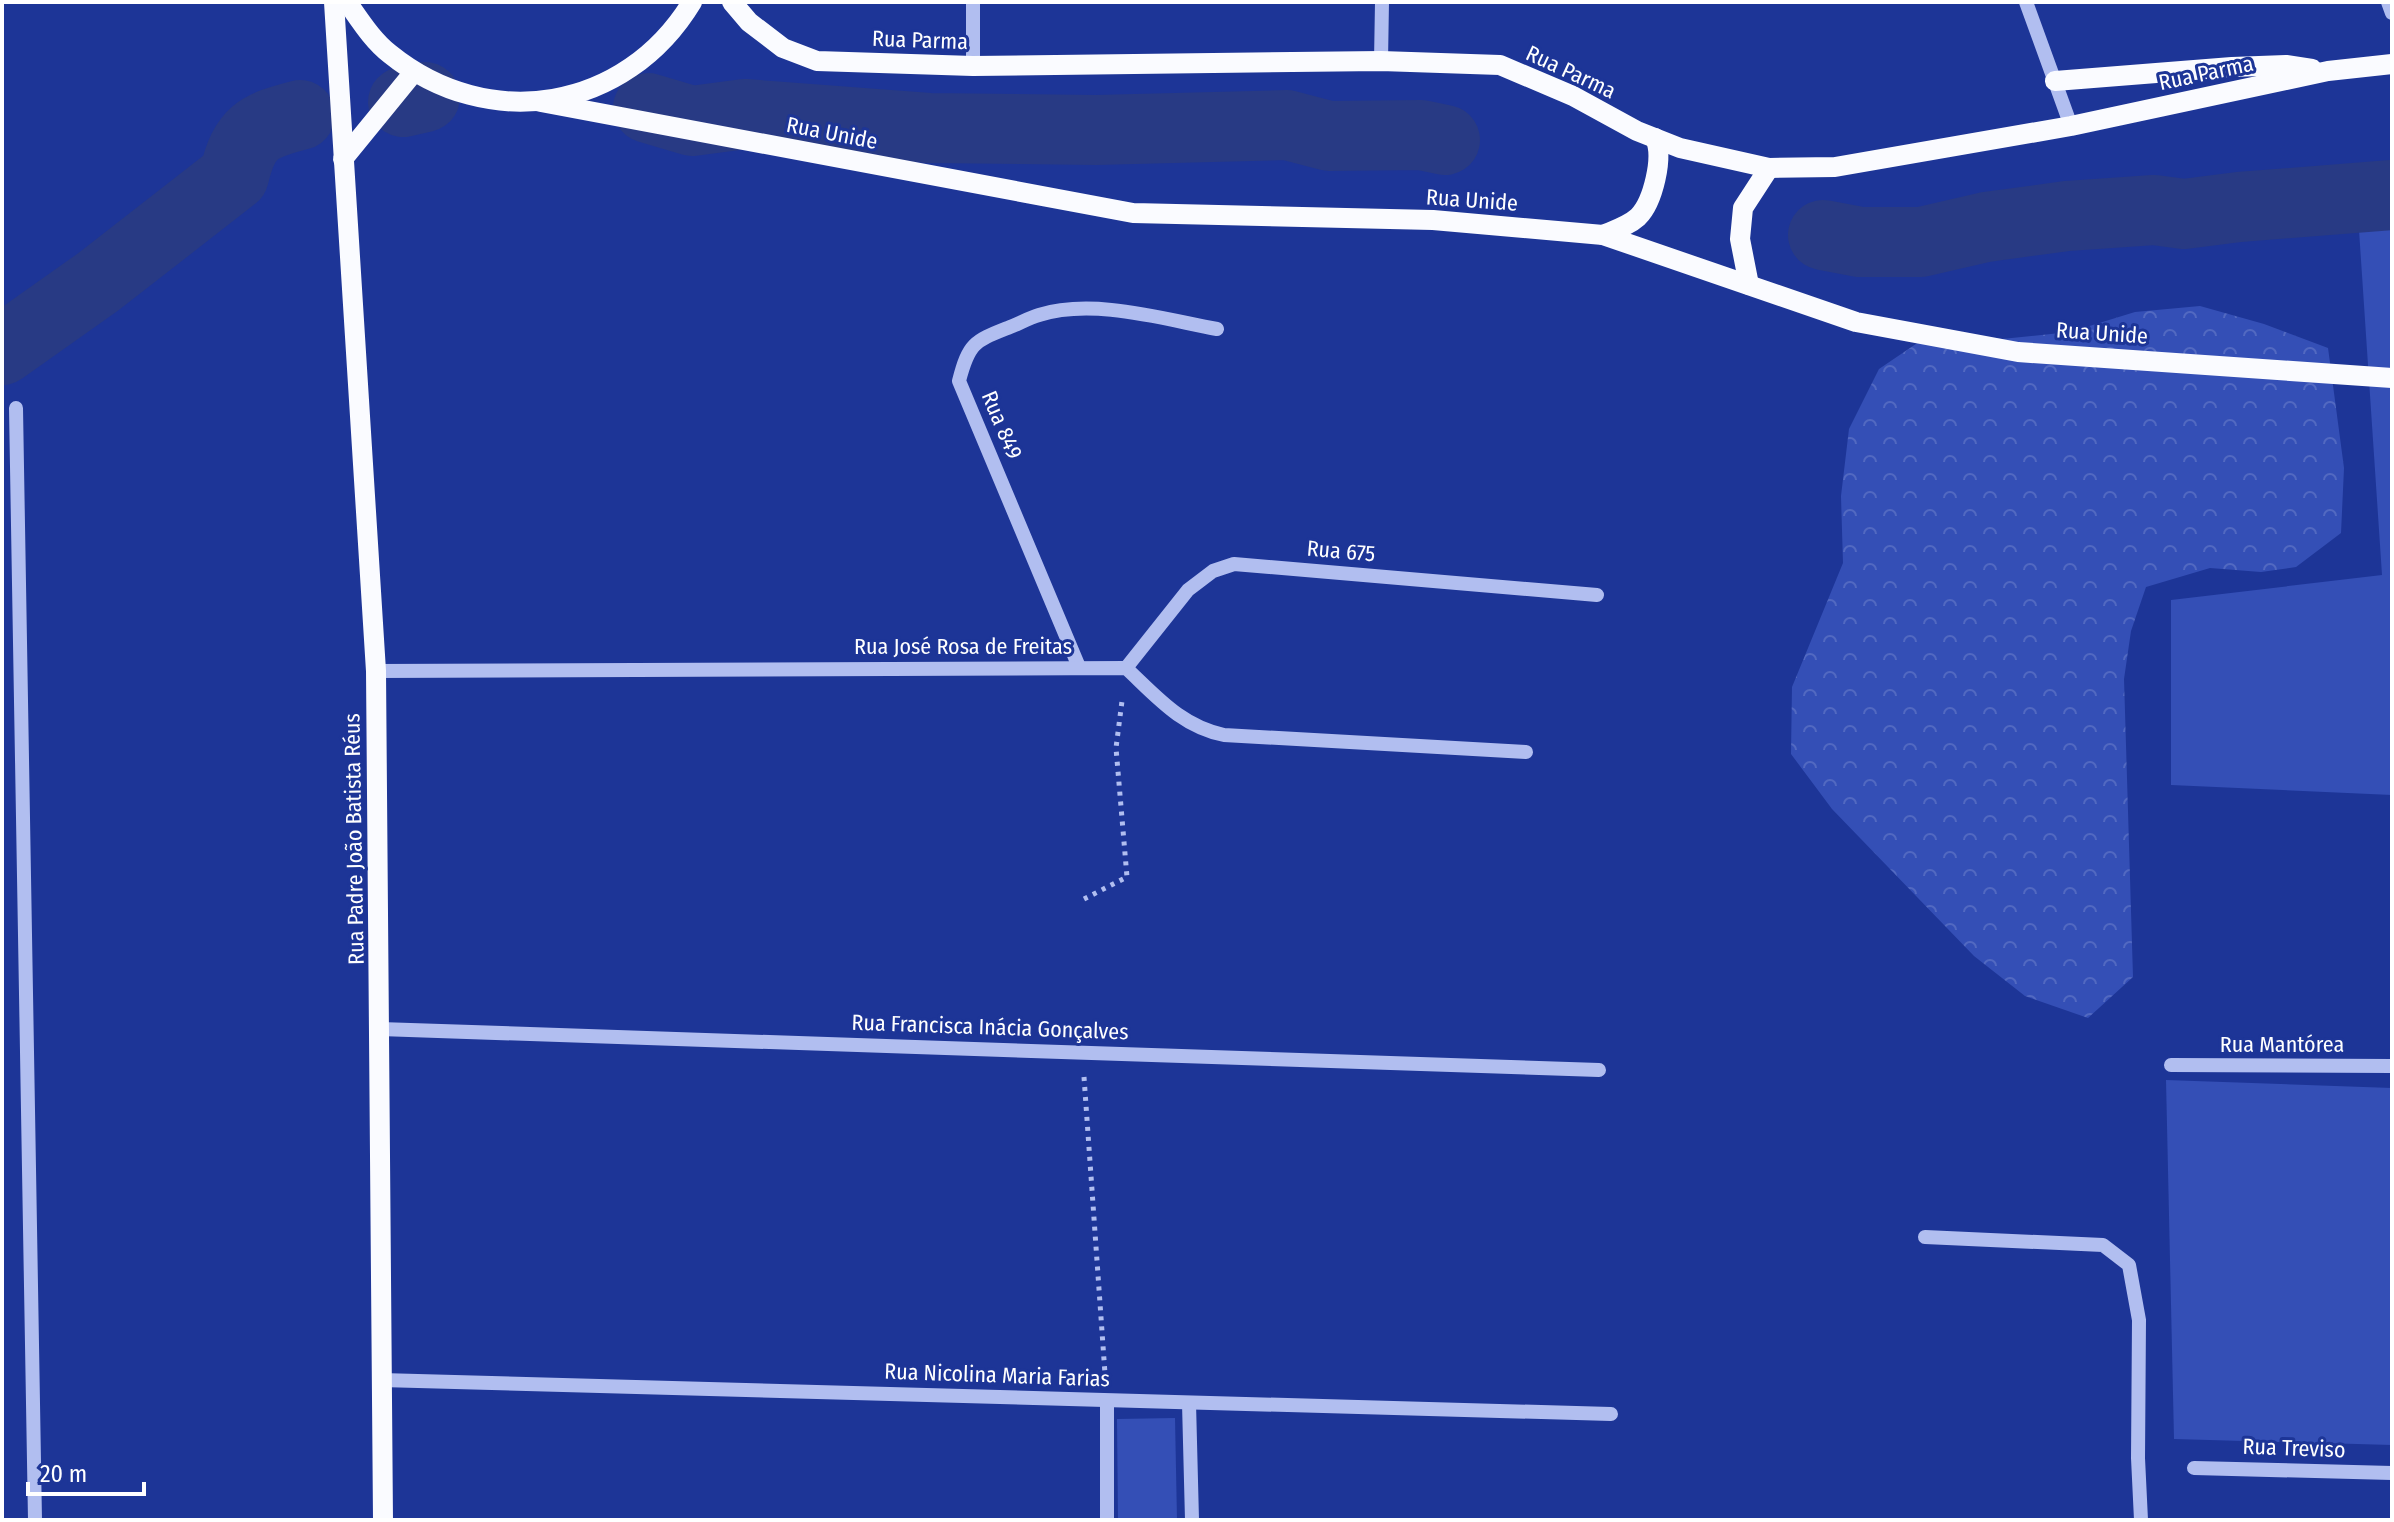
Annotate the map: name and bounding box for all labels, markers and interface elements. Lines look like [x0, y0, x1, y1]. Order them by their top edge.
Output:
street label: Rua Parma [872, 25, 968, 55]
street label: Rua Parma [1522, 39, 1620, 105]
street label: Rua Parma [2156, 50, 2256, 96]
street label: Rua Unide [784, 111, 880, 155]
street label: Rua Unide [1425, 183, 1519, 217]
street label: Rua Unide [2055, 316, 2149, 350]
street label: Rua 849 [976, 387, 1028, 463]
street label: Rua 675 [1306, 535, 1376, 567]
street label: Rua José Rosa de Freitas [854, 633, 1072, 660]
street label: Rua Padre João Batista Réus [338, 713, 370, 965]
street label: Rua Francisca Inácia Gonçalves [851, 1009, 1129, 1045]
street label: Rua Mantórea [2220, 1031, 2344, 1058]
street label: Rua Nicolina Maria Farias [884, 1358, 1110, 1392]
street label: Rua Treviso [2242, 1433, 2346, 1463]
scale bar [28, 1446, 144, 1496]
text: 20 m [40, 1460, 87, 1488]

